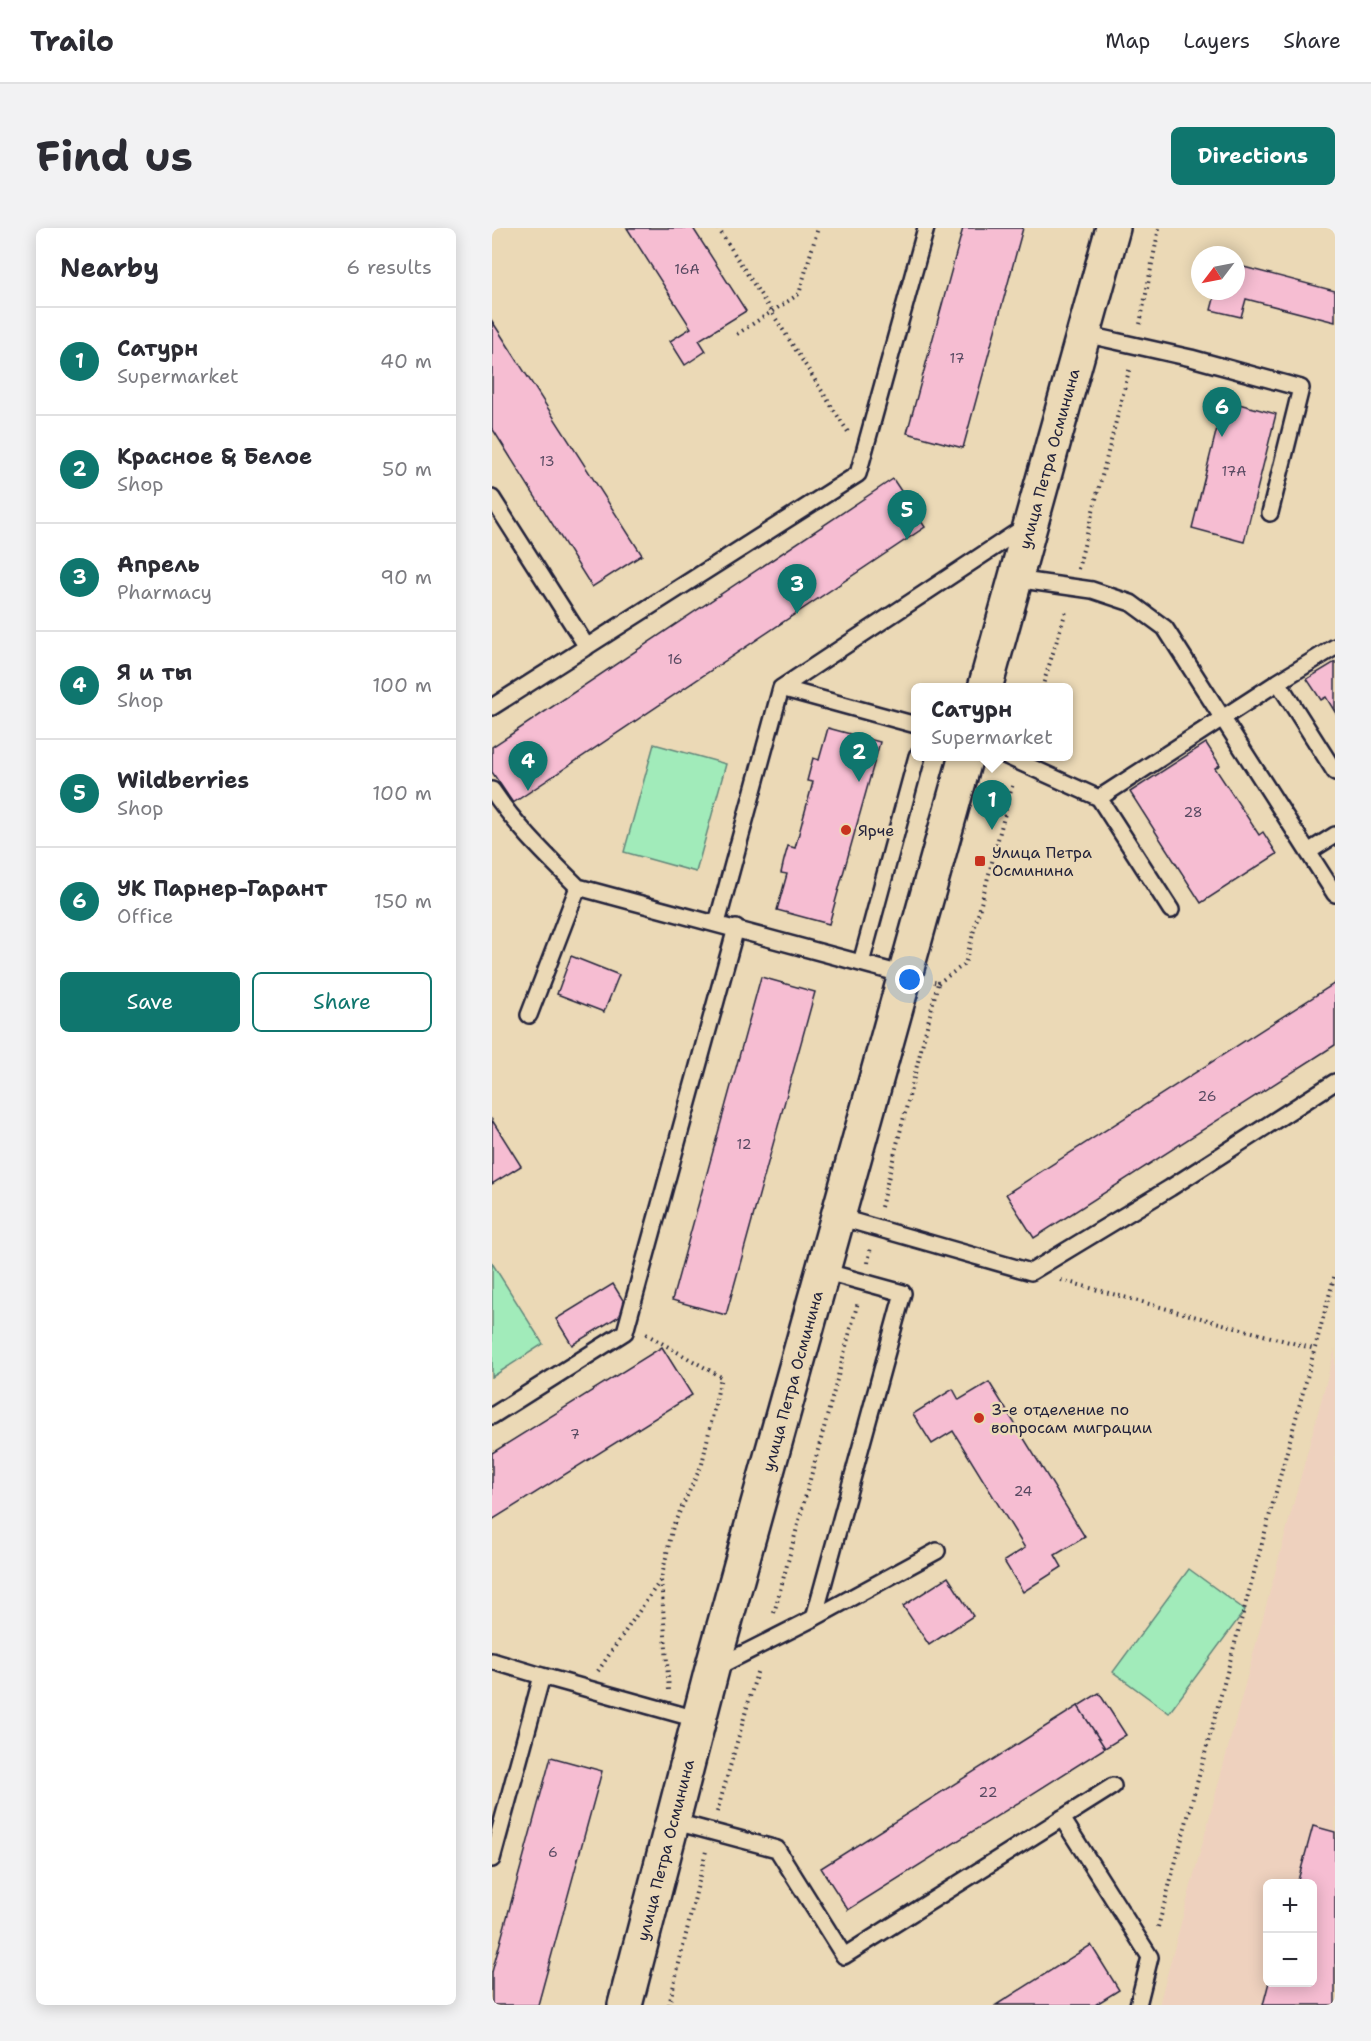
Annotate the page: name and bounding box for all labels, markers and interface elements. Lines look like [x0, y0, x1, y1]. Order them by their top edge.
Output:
text: Trailo [30, 22, 114, 60]
text: Map [1105, 27, 1150, 55]
text: Layers [1183, 27, 1250, 55]
text: Share [1283, 27, 1341, 55]
button: Directions [1171, 127, 1335, 185]
text: Find us [36, 128, 193, 184]
north arrow [1191, 246, 1245, 300]
text: Nearby [60, 250, 159, 285]
text: 6 results [346, 254, 432, 280]
house number: 16А [674, 260, 700, 278]
text: Сатурн [117, 334, 198, 363]
text: 1 [75, 348, 84, 374]
text: 40 m [380, 348, 432, 374]
house number: 17 [950, 349, 964, 367]
text: Supermarket [117, 363, 239, 389]
street label: улица Петра Осминина [1014, 366, 1084, 552]
pin: 6 [1202, 388, 1242, 437]
text: Красное & Белое [117, 442, 312, 471]
house number: 13 [540, 452, 554, 470]
text: 2 [73, 456, 87, 482]
text: 50 m [382, 456, 432, 482]
house number: 17А [1221, 462, 1247, 480]
text: Shop [117, 471, 164, 497]
pin: 5 [888, 490, 926, 540]
text: Апрель [117, 550, 200, 579]
text: 3 [73, 564, 87, 590]
text: 90 m [380, 564, 432, 590]
pin: 3 [778, 564, 816, 614]
text: Pharmacy [117, 579, 212, 605]
house number: 16 [667, 650, 683, 668]
text: Я и ты [117, 658, 192, 687]
text: 4 [73, 672, 87, 698]
text: 100 m [372, 672, 432, 698]
popup [911, 683, 1073, 761]
text: Shop [117, 687, 164, 713]
text: Сатурн [931, 695, 1012, 724]
text: Supermarket [931, 724, 1053, 750]
pin: 2 [840, 732, 878, 782]
pin: 4 [508, 742, 548, 791]
text: Wildberries [117, 766, 249, 795]
text: 5 [73, 780, 86, 806]
text: 100 m [372, 780, 432, 806]
pin: 1 [972, 780, 1012, 830]
text: Shop [117, 795, 164, 821]
house number: 28 [1183, 803, 1203, 821]
place label: Ярче [858, 820, 894, 841]
marker: Ярче [839, 823, 853, 837]
place label: Улица Петра Осминина [992, 842, 1092, 881]
marker: Улица Петра Осминина [973, 854, 987, 868]
text: УК Парнер-Гарант [117, 874, 327, 903]
text: 6 [73, 888, 87, 914]
text: 150 m [374, 888, 432, 914]
text: Office [117, 903, 173, 929]
your location [895, 965, 924, 994]
button: Save [60, 972, 240, 1032]
button: Share [252, 972, 432, 1032]
house number: 26 [1198, 1087, 1217, 1105]
house number: 12 [737, 1135, 751, 1153]
street label: улица Петра Осминина [757, 1288, 828, 1474]
place label: 3-е отделение по вопросам миграции [991, 1399, 1152, 1438]
marker: 3-е отделение по вопросам миграции [972, 1411, 986, 1425]
house number: 7 [570, 1425, 580, 1443]
house number: 24 [1014, 1482, 1033, 1500]
street label: улица Петра Осминина [632, 1757, 699, 1943]
house number: 22 [979, 1783, 997, 1801]
house number: 6 [548, 1843, 558, 1861]
map controls [1263, 1879, 1317, 1987]
button: + [1263, 1879, 1317, 1933]
button: − [1263, 1933, 1317, 1987]

